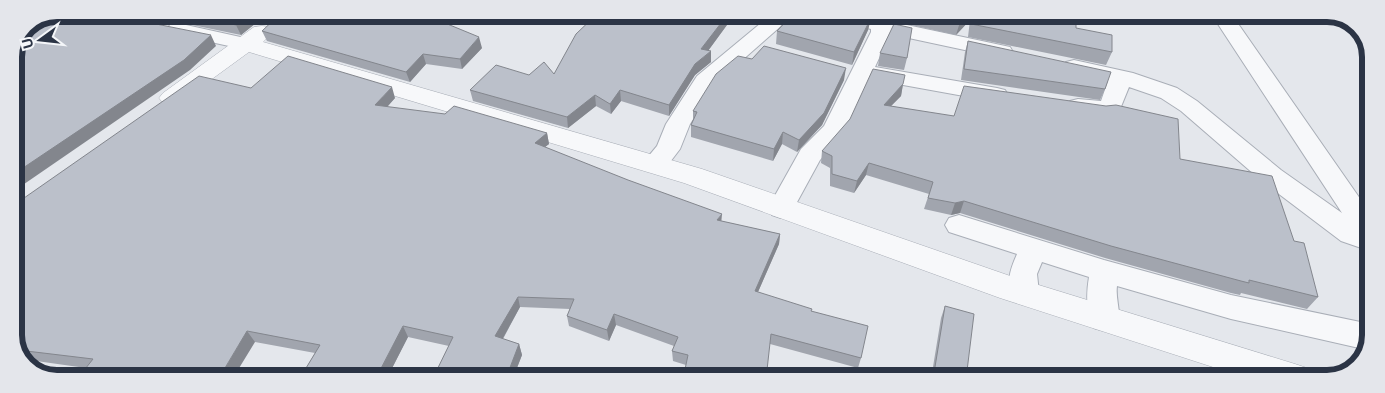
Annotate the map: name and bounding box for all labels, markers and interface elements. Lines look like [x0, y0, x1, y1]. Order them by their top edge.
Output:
north arrow [15, 15, 65, 65]
text: U [16, 36, 38, 51]

